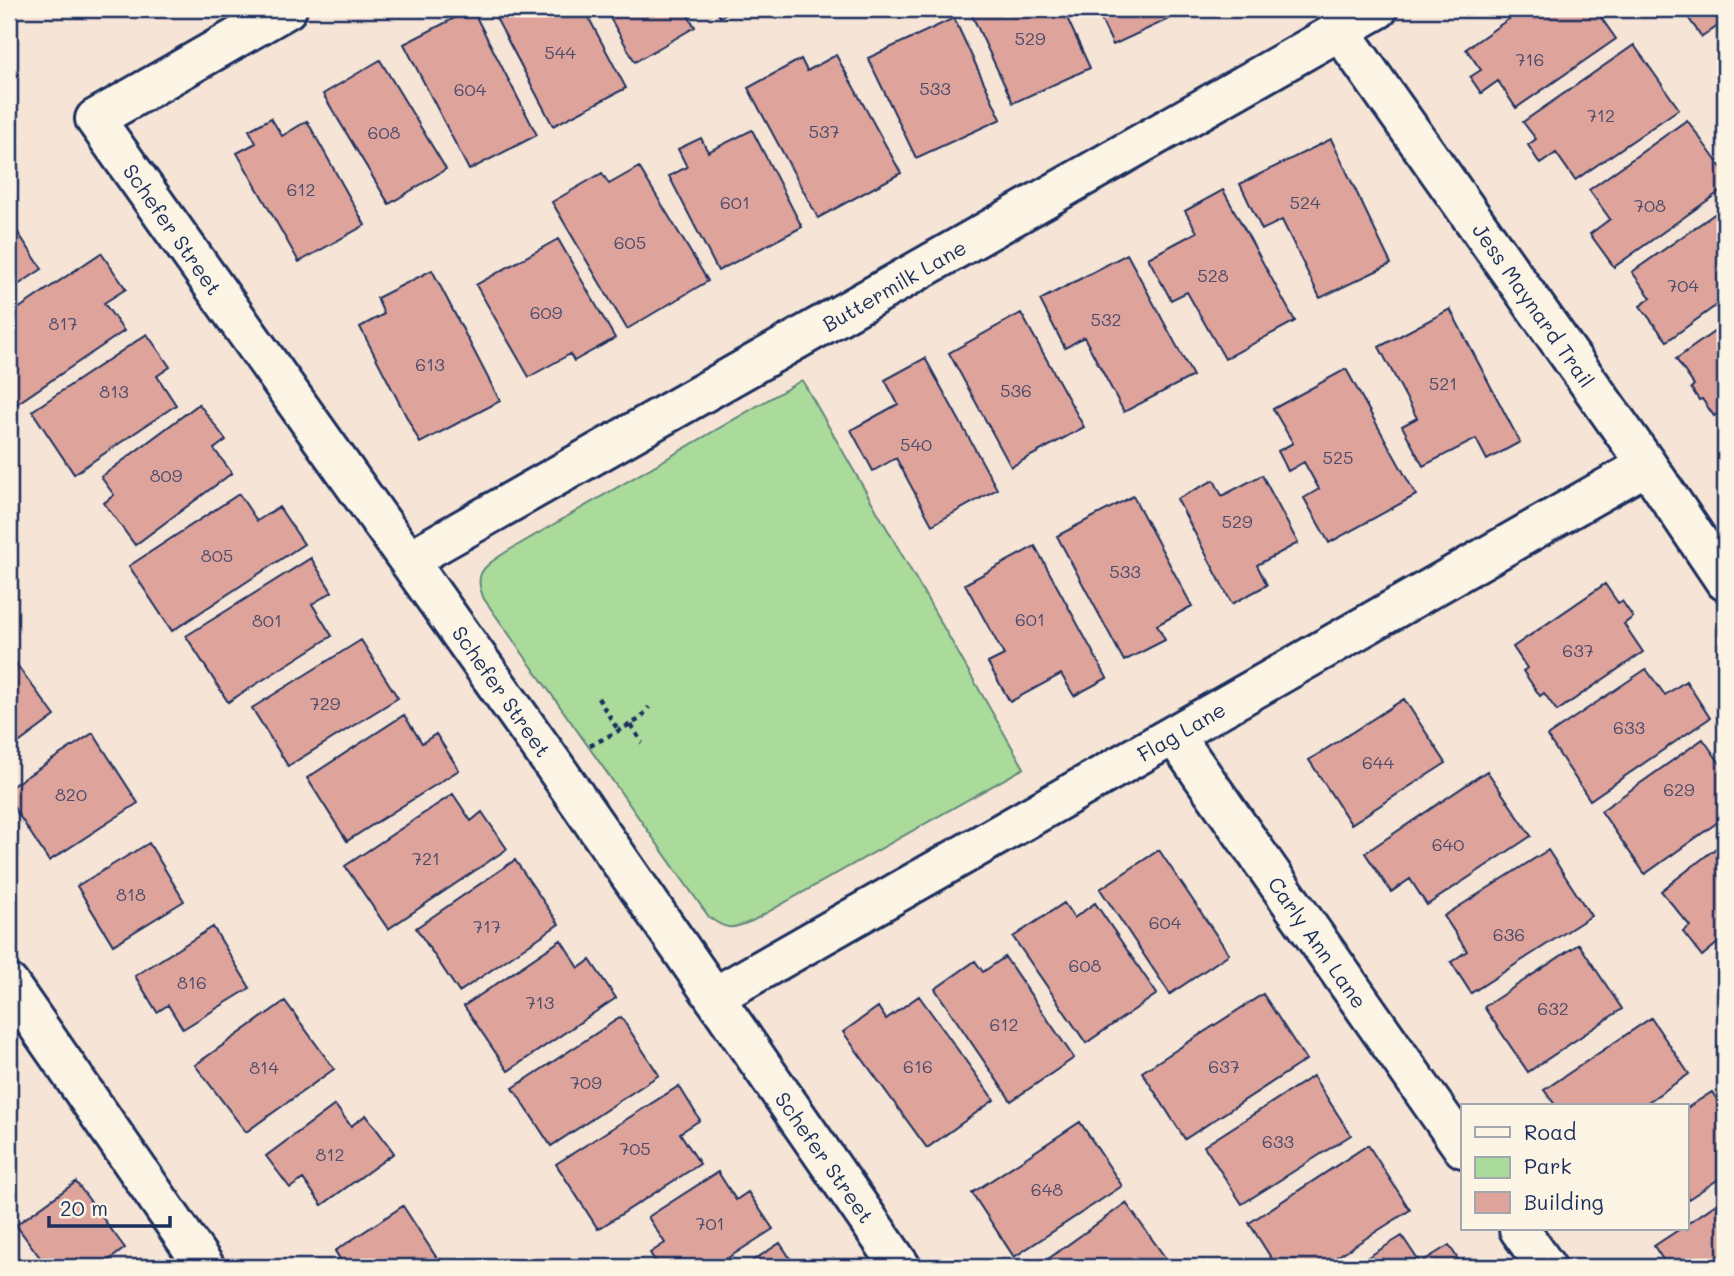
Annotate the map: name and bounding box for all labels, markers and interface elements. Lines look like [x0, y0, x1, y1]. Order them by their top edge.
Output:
house number: 529 [1014, 26, 1046, 50]
house number: 544 [544, 40, 576, 64]
house number: 716 [1516, 47, 1544, 71]
house number: 533 [919, 76, 951, 100]
house number: 604 [454, 77, 487, 101]
house number: 712 [1587, 103, 1615, 127]
house number: 537 [808, 119, 840, 143]
house number: 608 [368, 120, 401, 144]
street label: Schefer Street [118, 158, 228, 300]
house number: 612 [287, 177, 315, 201]
house number: 601 [720, 190, 750, 214]
house number: 524 [1289, 190, 1321, 214]
house number: 708 [1634, 193, 1666, 217]
street label: Jess Maynard Trail [1467, 217, 1601, 393]
house number: 605 [614, 230, 646, 254]
street label: Buttermilk Lane [817, 233, 971, 337]
house number: 528 [1197, 263, 1229, 287]
house number: 704 [1667, 273, 1699, 297]
house number: 609 [530, 300, 563, 324]
house number: 532 [1090, 307, 1122, 331]
house number: 817 [49, 311, 77, 335]
house number: 613 [415, 352, 445, 376]
house number: 521 [1429, 371, 1457, 395]
house number: 536 [1000, 378, 1032, 402]
house number: 813 [99, 379, 129, 403]
house number: 540 [900, 432, 932, 456]
house number: 525 [1322, 445, 1354, 469]
house number: 809 [150, 463, 183, 487]
house number: 529 [1221, 509, 1253, 533]
house number: 805 [201, 543, 233, 567]
house number: 533 [1109, 559, 1141, 583]
house number: 601 [1015, 607, 1045, 631]
house number: 801 [252, 608, 282, 632]
street label: Schefer Street [447, 620, 557, 762]
house number: 637 [1562, 638, 1594, 662]
house number: 729 [310, 691, 341, 715]
street label: Flag Lane [1132, 695, 1230, 767]
house number: 633 [1613, 715, 1645, 739]
house number: 644 [1362, 750, 1394, 774]
house number: 629 [1663, 777, 1695, 801]
house number: 820 [55, 782, 87, 806]
house number: 640 [1432, 832, 1464, 856]
house number: 721 [412, 846, 440, 870]
street label: Carly Ann Lane [1263, 871, 1373, 1013]
house number: 818 [116, 882, 146, 906]
house number: 604 [1149, 910, 1182, 934]
house number: 717 [473, 914, 501, 938]
house number: 636 [1493, 922, 1525, 946]
house number: 608 [1069, 953, 1102, 977]
house number: 816 [177, 970, 207, 994]
house number: 713 [526, 990, 554, 1014]
house number: 632 [1537, 996, 1569, 1020]
house number: 612 [990, 1012, 1018, 1036]
house number: 616 [903, 1054, 933, 1078]
house number: 637 [1208, 1054, 1240, 1078]
house number: 814 [249, 1055, 279, 1079]
house number: 709 [570, 1070, 602, 1094]
street label: Schefer Street [770, 1086, 880, 1228]
legend [1461, 1104, 1688, 1230]
text: Road [1524, 1118, 1576, 1145]
house number: 633 [1262, 1129, 1294, 1153]
house number: 705 [619, 1136, 651, 1160]
house number: 812 [316, 1142, 344, 1166]
text: Park [1524, 1152, 1572, 1179]
house number: 648 [1031, 1177, 1063, 1201]
scale bar [49, 1185, 170, 1229]
text: Building [1524, 1188, 1604, 1215]
text: 20 m [60, 1194, 108, 1221]
house number: 701 [695, 1211, 725, 1235]

